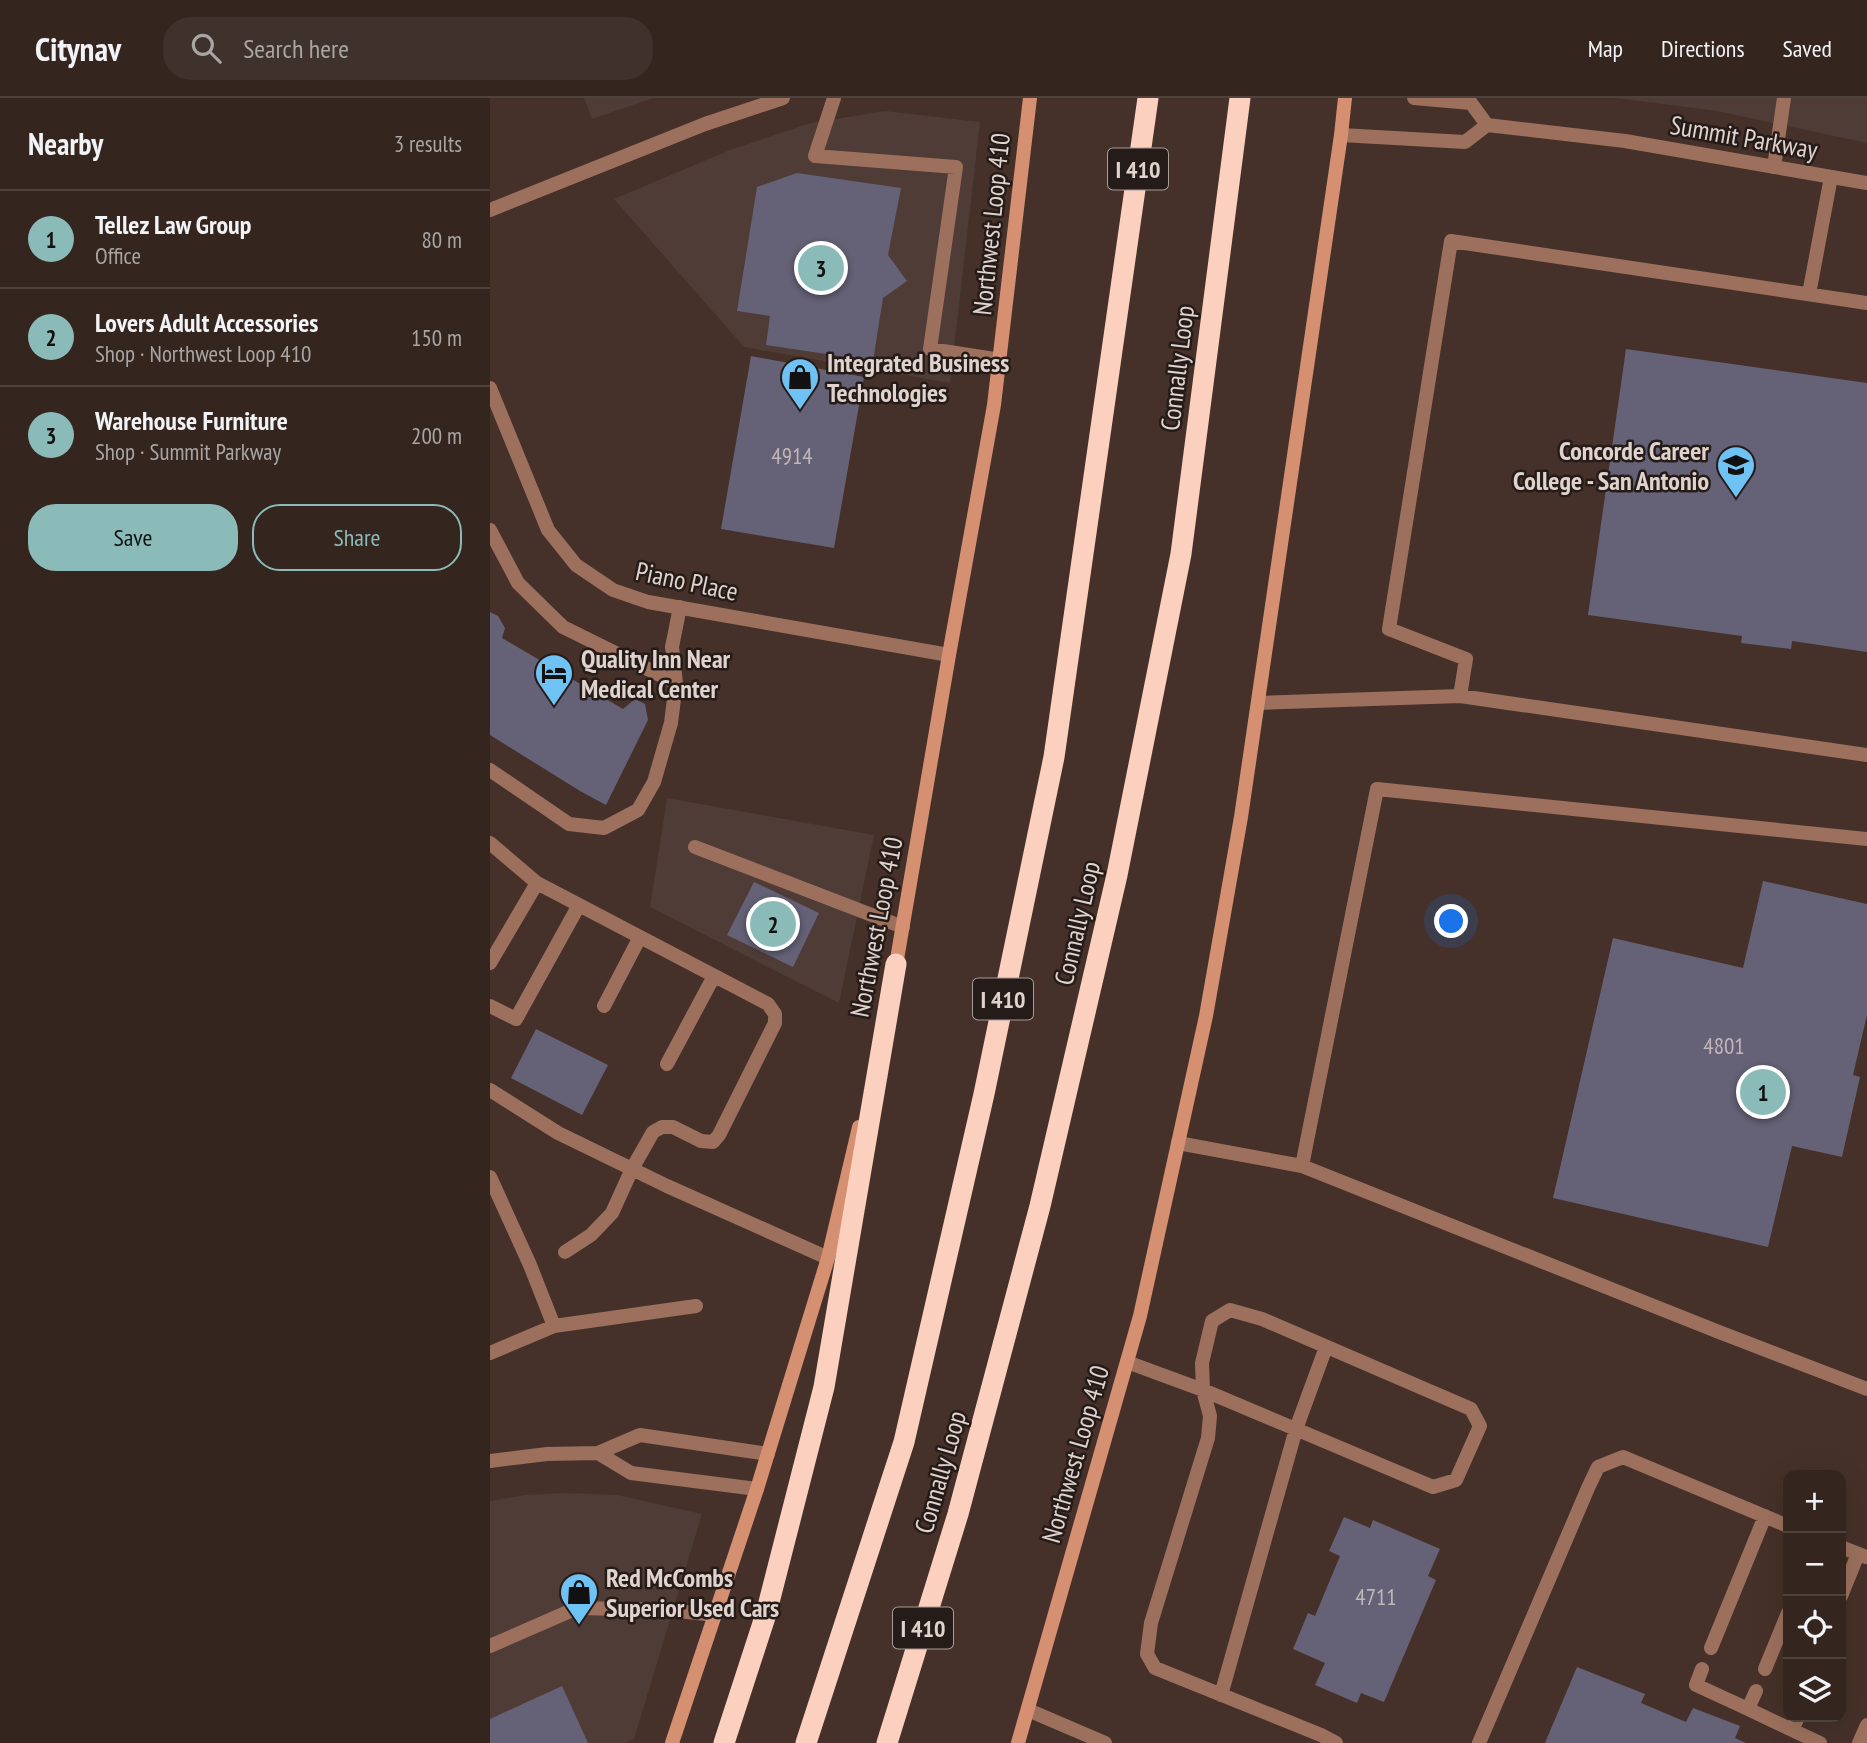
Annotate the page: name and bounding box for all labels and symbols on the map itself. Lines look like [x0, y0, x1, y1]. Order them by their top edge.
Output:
street label: Summit Parkway [1668, 108, 1820, 166]
street label: Northwest Loop 410 [965, 131, 1017, 317]
road number: I 410 [1108, 148, 1168, 190]
pin: 3 [798, 242, 844, 294]
street label: Connally Loop [1153, 304, 1201, 432]
place label: Integrated Business Technologies [827, 346, 1009, 409]
shop icon: Integrated Business Technologies [779, 356, 821, 411]
place label: Concorde Career College - San Antonio [1513, 434, 1709, 497]
house number: 4914 [771, 441, 813, 470]
school or university icon: Concorde Career College - San Antonio [1715, 444, 1757, 499]
street label: Piano Place [633, 554, 741, 608]
place label: Quality Inn Near Medical Center [581, 642, 731, 705]
hotel icon: Quality Inn Near Medical Center [533, 652, 575, 707]
street label: Northwest Loop 410 [842, 834, 910, 1020]
street label: Connally Loop [1047, 858, 1107, 988]
pin: 2 [750, 898, 796, 950]
your location [1434, 904, 1468, 938]
road number: I 410 [973, 978, 1033, 1020]
house number: 4801 [1703, 1031, 1745, 1060]
pin: 1 [1740, 1066, 1786, 1118]
street label: Northwest Loop 410 [1034, 1362, 1116, 1546]
street label: Connally Loop [907, 1407, 973, 1537]
place label: Red McCombs Superior Used Cars [606, 1561, 779, 1624]
shop icon: Red McCombs Superior Used Cars [558, 1571, 600, 1626]
house number: 4711 [1355, 1582, 1397, 1611]
road number: I 410 [893, 1608, 953, 1648]

